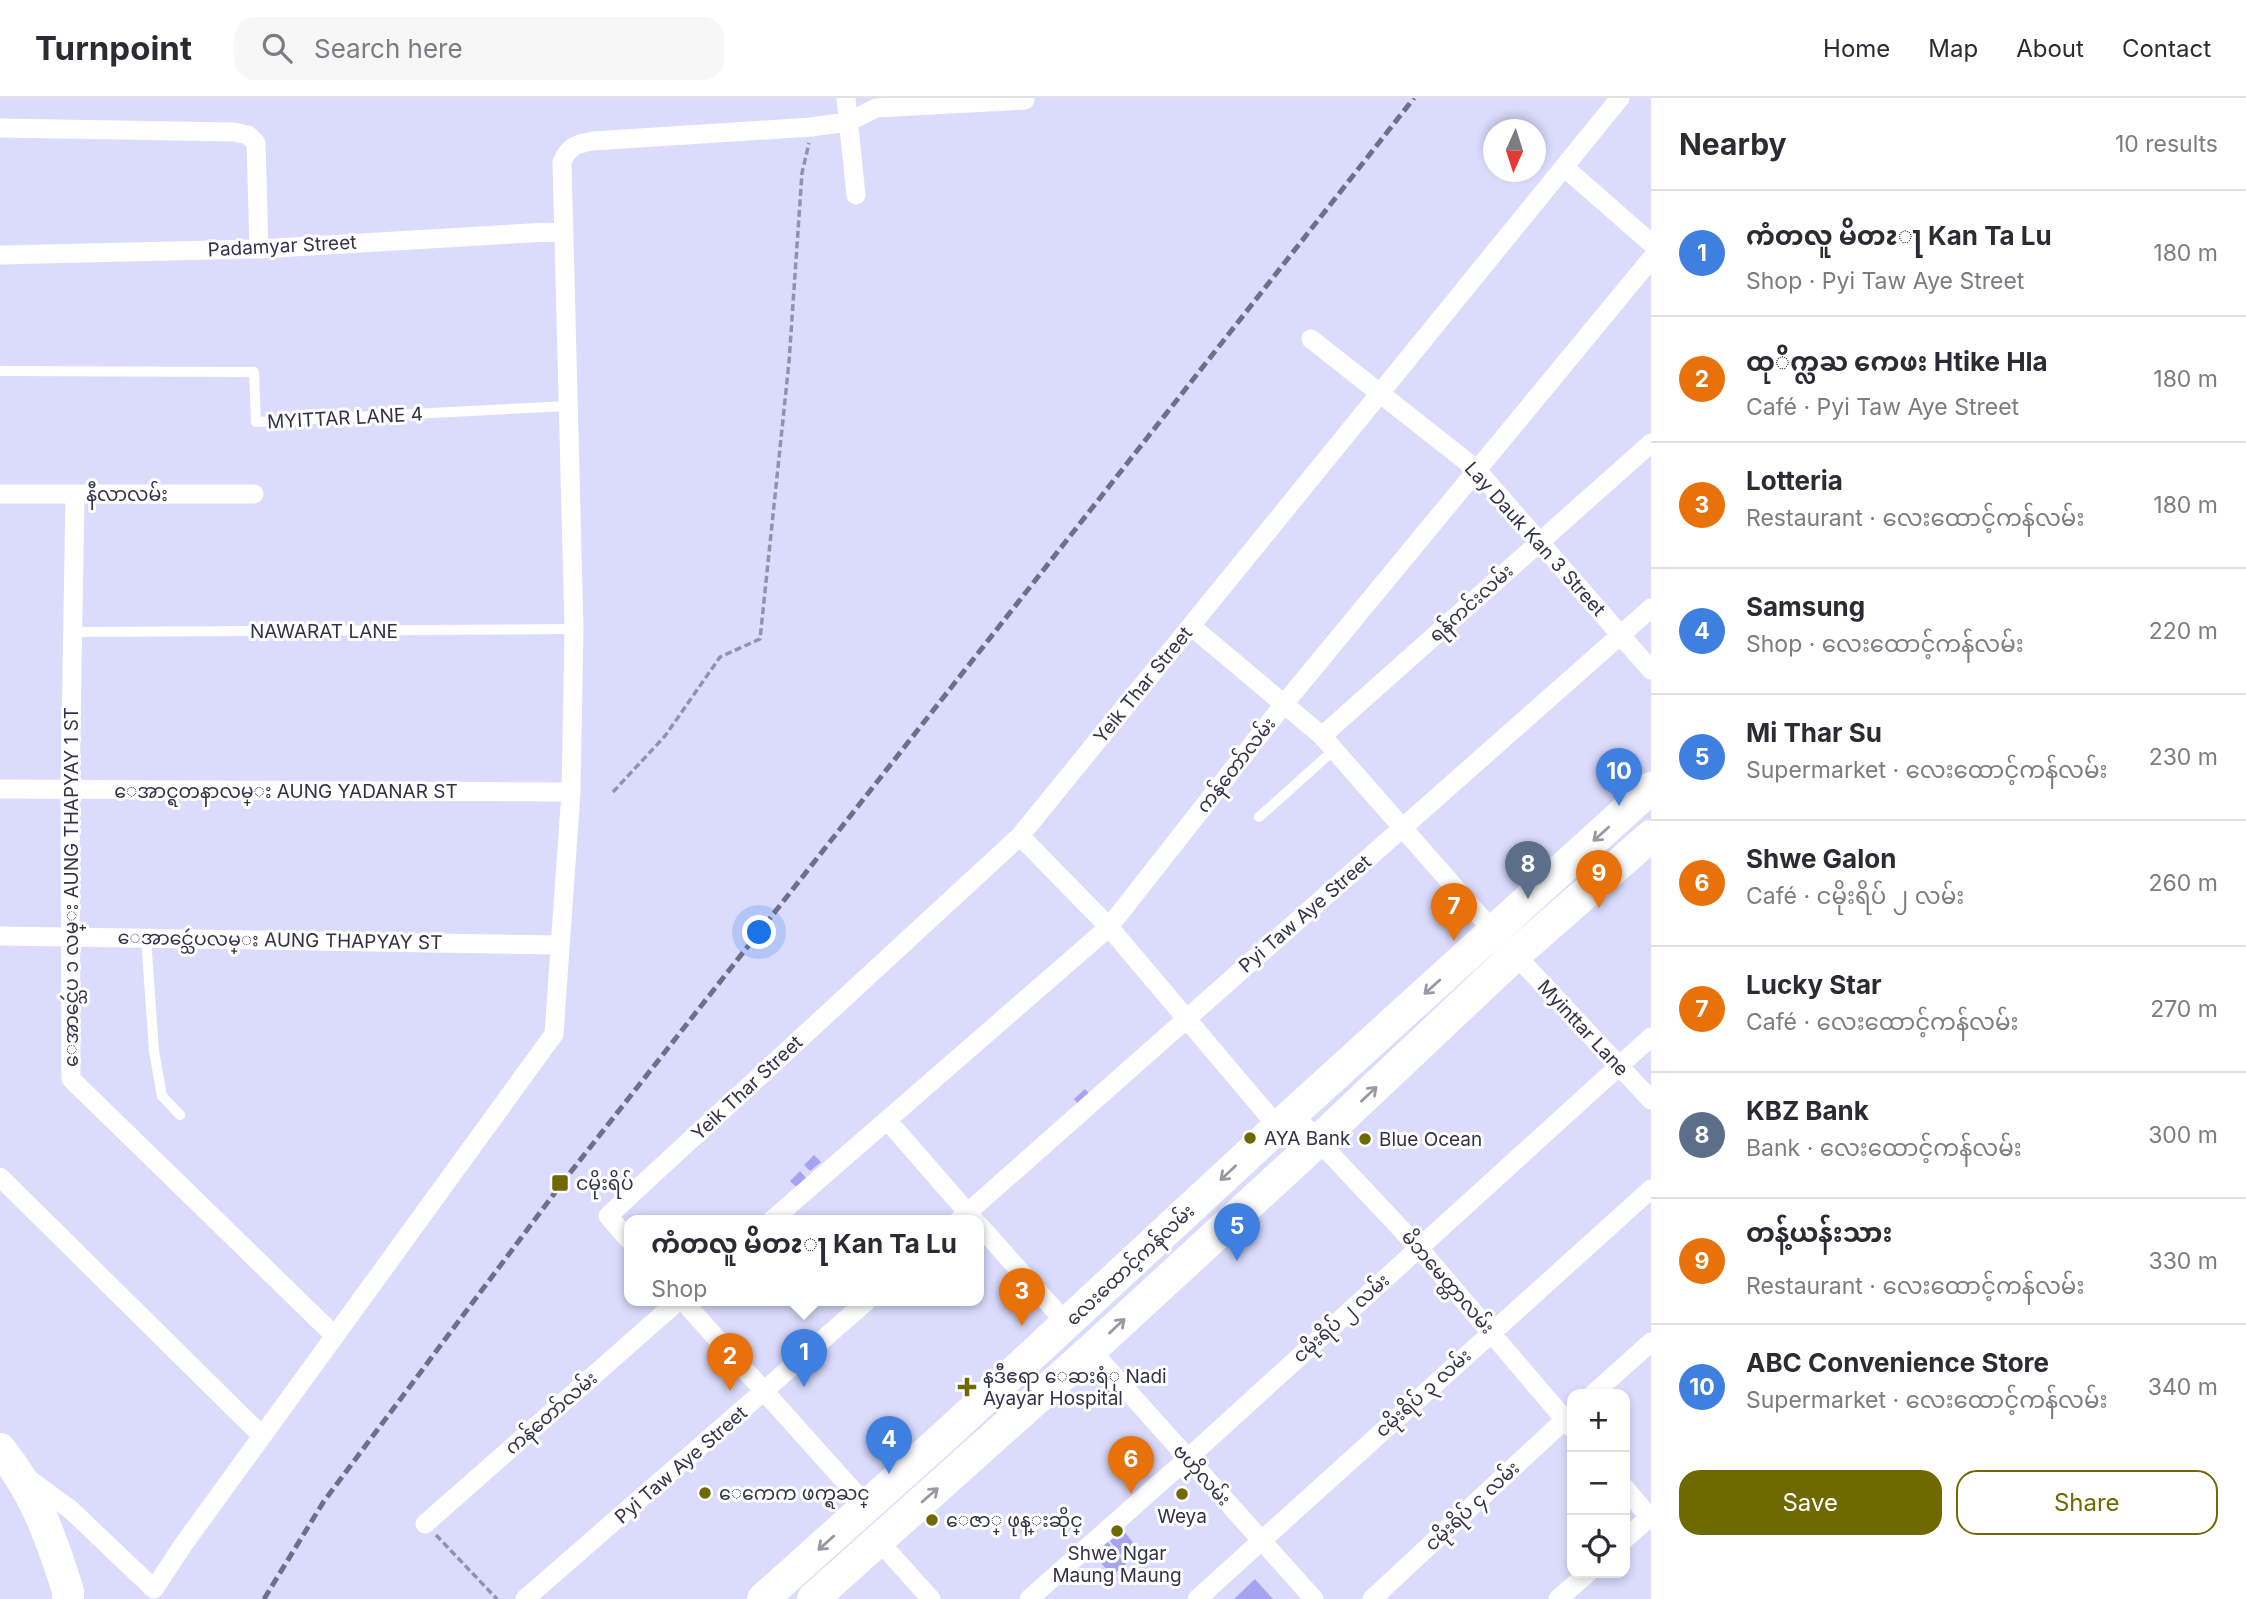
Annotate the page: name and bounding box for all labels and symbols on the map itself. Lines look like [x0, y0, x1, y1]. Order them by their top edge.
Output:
north arrow [1483, 119, 1546, 182]
street label: Padamyar Street [207, 231, 357, 261]
street label: MYITTAR LANE 4 [267, 402, 423, 434]
street label: Lay Dauk Kan 3 Street [1460, 457, 1610, 621]
street label: နီလာလမ်း [86, 480, 168, 510]
street label: ရန်ကင်းလမ်း [1422, 557, 1520, 650]
street label: NAWARAT LANE [250, 620, 398, 643]
street label: Yeik Thar Street [1089, 622, 1197, 748]
street label: ေအာင္သေဴပ ၁ လမ္း AUNG THAPYAY 1 ST [59, 707, 87, 1067]
street label: ကန်တော်လမ်း [1189, 711, 1284, 820]
pin: 10 [1596, 748, 1642, 806]
street label: ေအာင္ရတနာလမ္း AUNG YADANAR ST [114, 780, 458, 807]
one-way arrow [1592, 825, 1610, 841]
pin: 8 [1505, 841, 1551, 899]
street label: Pyi Taw Aye Street [1234, 850, 1376, 978]
pin: 9 [1576, 850, 1622, 908]
pin: 7 [1431, 883, 1477, 941]
your location [742, 915, 776, 949]
street label: ေအာင္သေဴပလမ္း AUNG THAPYAY ST [117, 925, 442, 958]
street label: Myinttar Lane [1533, 975, 1633, 1081]
one-way arrow [1423, 979, 1441, 995]
street label: Yeik Thar Street [687, 1031, 807, 1145]
one-way arrow [1360, 1085, 1377, 1102]
place label: AYA Bank [1264, 1127, 1351, 1150]
place label: Blue Ocean [1379, 1128, 1482, 1151]
marker: AYA Bank [1242, 1130, 1258, 1146]
marker: Blue Ocean [1357, 1131, 1373, 1147]
one-way arrow [1220, 1165, 1237, 1182]
place label: ငမိုးရိပ် [576, 1169, 634, 1200]
marker: ငမိုးရိပ် [550, 1173, 570, 1193]
street label: လေးထောင့်ကန်လမ်း [1059, 1198, 1202, 1333]
pin: 5 [1214, 1203, 1260, 1261]
street label: မိဘမေတ္တာလမ်း [1394, 1224, 1501, 1341]
street label: ငမိုးရိပ် ၂ လမ်း [1286, 1266, 1397, 1371]
pin: 3 [999, 1268, 1045, 1326]
one-way arrow [1108, 1318, 1126, 1334]
pin: 1 [781, 1329, 827, 1387]
pin: 2 [707, 1333, 753, 1391]
street label: ငမိုးရိပ် ၃ လမ်း [1368, 1342, 1479, 1446]
place label: နဒီဧရာ ေဆးရံု Nadi Ayayar Hospital [983, 1362, 1167, 1410]
street label: ကန်တော်လမ်း [498, 1364, 604, 1462]
marker: နဒီဧရာ ေဆးရံု Nadi Ayayar Hospital [957, 1377, 977, 1397]
street label: Pyi Taw Aye Street [610, 1401, 752, 1529]
pin: 4 [866, 1416, 912, 1474]
pin: 6 [1108, 1436, 1154, 1494]
street label: ဗဟိုလမ်း [1165, 1437, 1238, 1514]
street label: ငမိုးရိပ် ၄ လမ်း [1418, 1454, 1527, 1559]
place label: ေကေက ဖက္ရႀင္ [719, 1482, 870, 1509]
marker: ေကေက ဖက္ရႀင္ [697, 1485, 713, 1501]
marker: Weya [1174, 1486, 1190, 1502]
one-way arrow [920, 1487, 938, 1503]
place label: Weya [1157, 1505, 1207, 1528]
place label: ေဇာ္ ဖုန္းဆိုင္ [946, 1506, 1083, 1537]
marker: ေဇာ္ ဖုန္းဆိုင္ [924, 1512, 940, 1528]
marker: Shwe Ngar Maung Maung [1109, 1523, 1125, 1539]
one-way arrow [817, 1535, 835, 1551]
place label: Shwe Ngar Maung Maung [1052, 1542, 1182, 1587]

